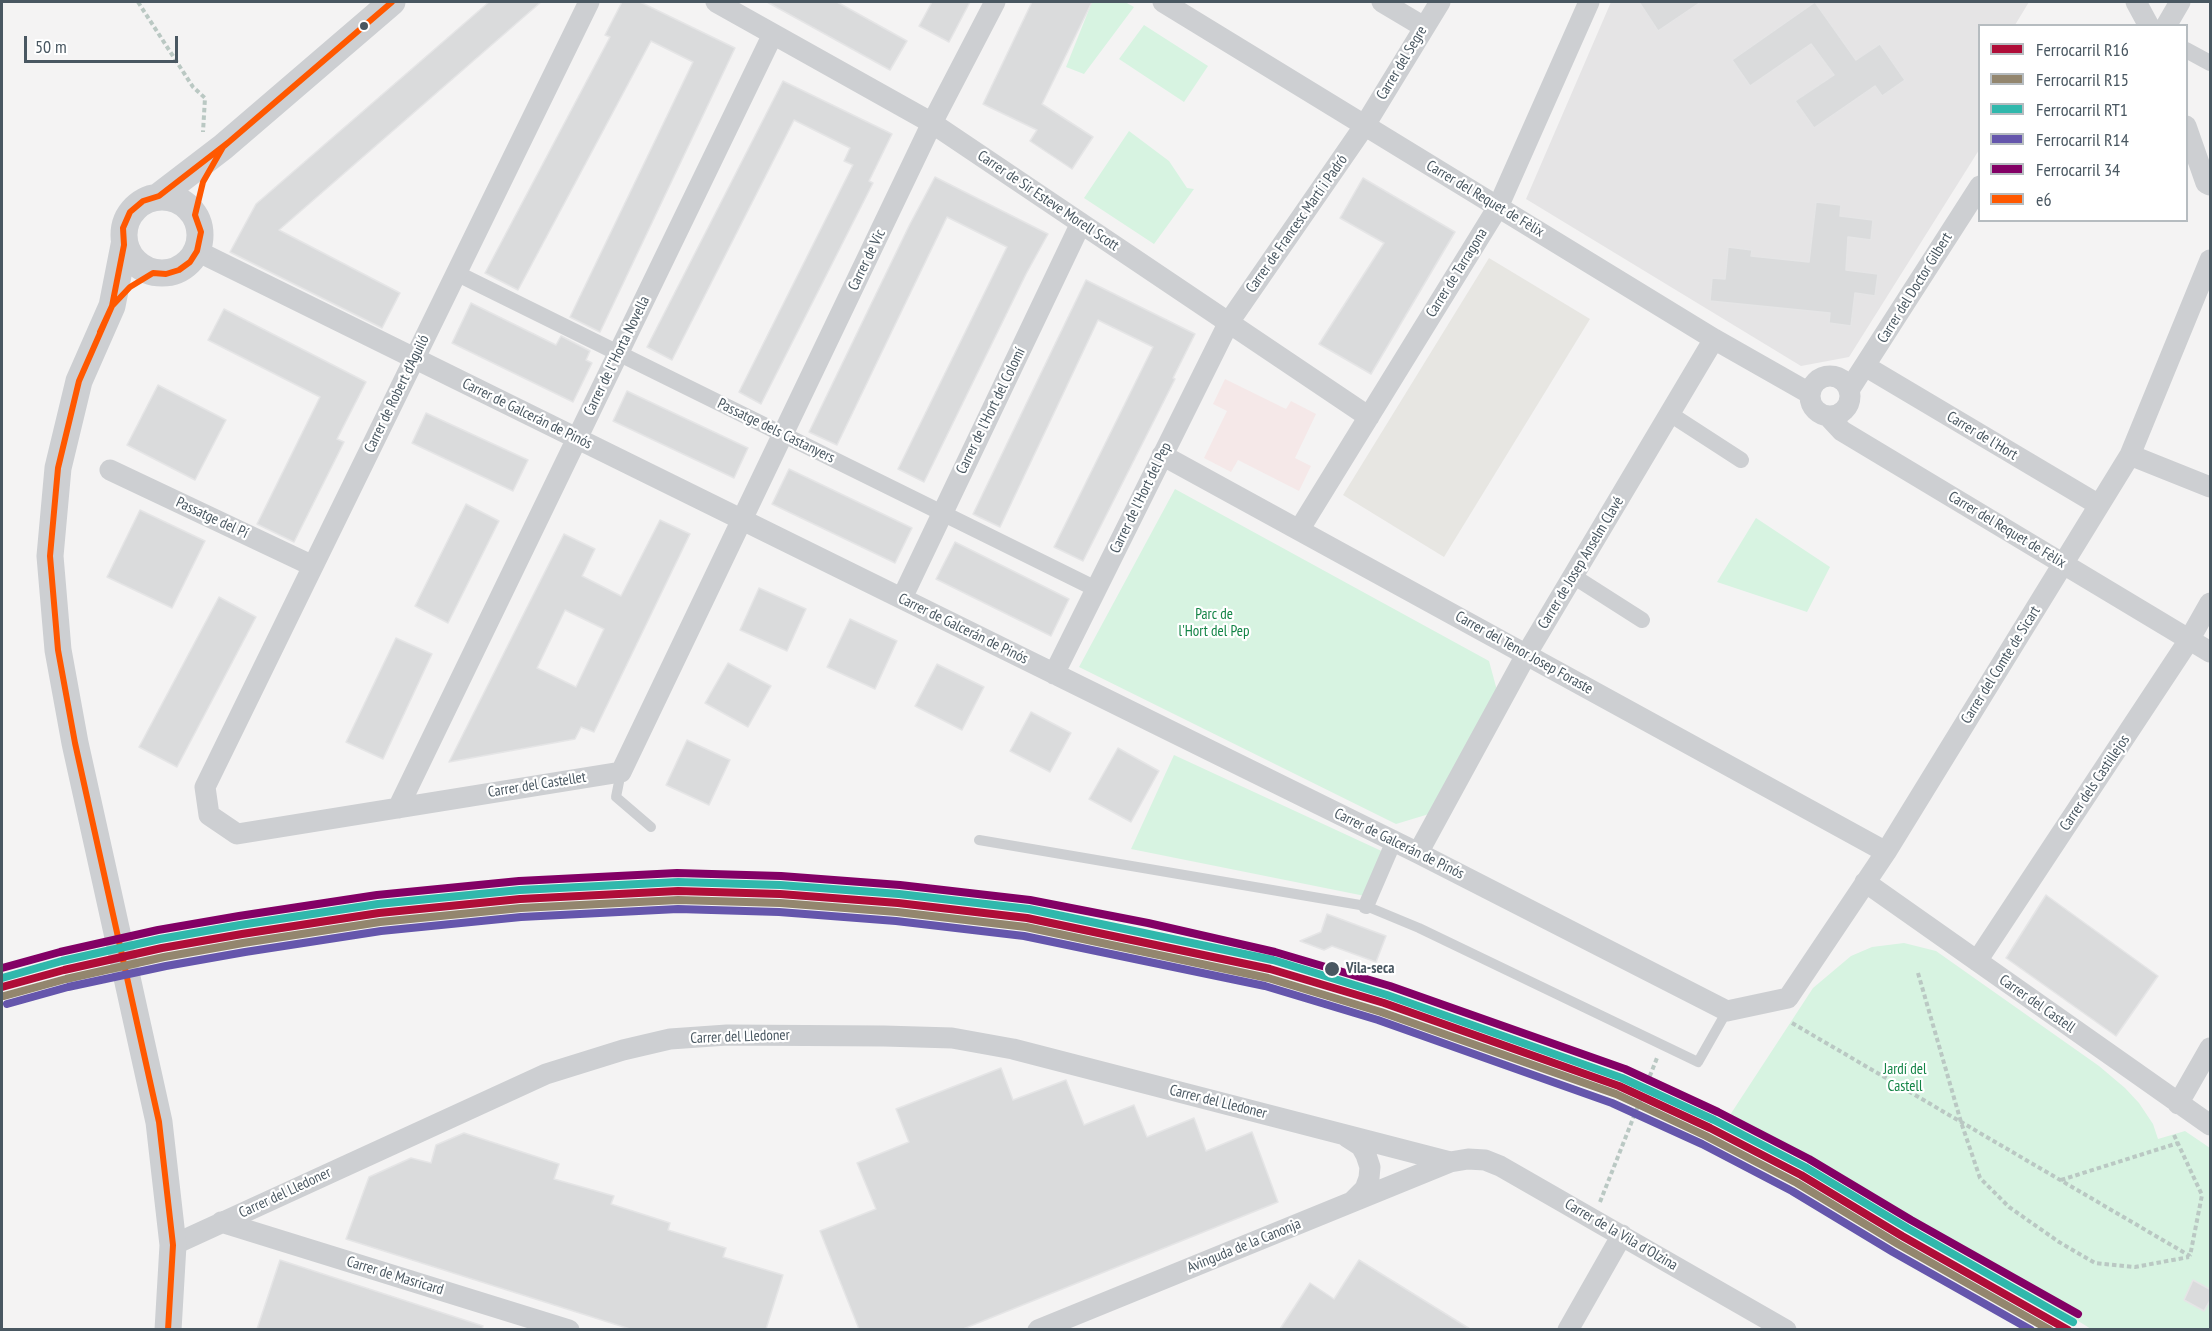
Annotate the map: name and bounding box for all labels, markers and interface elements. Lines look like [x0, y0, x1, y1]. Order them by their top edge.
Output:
unlabelled marker [358, 20, 370, 32]
street label: Carrer del Segre [1373, 23, 1431, 103]
scale bar [27, 24, 182, 62]
legend [1978, 24, 2188, 222]
text: 50 m [35, 35, 67, 58]
text: Ferrocarril R16 [2036, 38, 2129, 61]
text: Ferrocarril R15 [2036, 68, 2129, 91]
text: Ferrocarril RT1 [2036, 98, 2128, 121]
text: Ferrocarril R14 [2036, 128, 2129, 151]
street label: Carrer de Sir Esteve Morell Scott [974, 147, 1122, 255]
street label: Carrer de Francesc Martí i Padró [1242, 151, 1352, 297]
street label: Carrer del Requet de Fèlix [1423, 157, 1547, 241]
text: Ferrocarril 34 [2036, 158, 2120, 181]
text: e6 [2036, 188, 2052, 211]
street label: Carrer de Tarragona [1422, 225, 1492, 321]
street label: Carrer de Vic [844, 226, 890, 294]
street label: Carrer del Doctor Gilbert [1874, 230, 1956, 346]
street label: Carrer de l''Horta Novella [580, 293, 654, 419]
street label: Carrer de Robert d'Aguiló [361, 332, 433, 456]
street label: Carrer de l'Hort del Colomí [953, 345, 1029, 477]
street label: Carrer de Galcerán de Pinós [459, 375, 595, 453]
street label: Passatge dels Castanyers [714, 395, 838, 467]
street label: Carrer de l'Hort [1943, 408, 2021, 464]
street label: Carrer de l'Hort del Pep [1106, 440, 1176, 556]
street label: Carrer del Requet de Fèlix [1945, 488, 2069, 572]
street label: Passatge del Pí [173, 493, 251, 543]
street label: Carrer de Josep Anselm Clavé [1534, 494, 1628, 632]
street label: Carrer de Galcerán de Pinós [895, 590, 1031, 668]
street label: Carrer del Comte de Sicart [1958, 603, 2044, 727]
park label: Parc de l'Hort del Pep [1179, 606, 1249, 641]
street label: Carrer del Tenor Josep Foraste [1452, 608, 1596, 698]
street label: Carrer dels Castillejos [2056, 732, 2134, 834]
street label: Carrer del Castellet [487, 768, 587, 802]
street label: Carrer de Galcerán de Pinós [1331, 805, 1467, 883]
marker: Vila-seca [1323, 960, 1341, 978]
place label: Vila-seca [1346, 960, 1394, 978]
street label: Carrer del Castell [1996, 971, 2078, 1037]
street label: Carrer del Lledoner [690, 1026, 790, 1048]
park label: Jardí del Castell [1884, 1061, 1926, 1096]
street label: Carrer del Lledoner [1168, 1081, 1268, 1123]
street label: Carrer del Lledoner [236, 1164, 334, 1222]
street label: Carrer de la Vila d'Olzina [1561, 1195, 1681, 1275]
street label: Avinguda de la Canonja [1185, 1215, 1303, 1277]
street label: Carrer de Masricard [344, 1253, 446, 1299]

